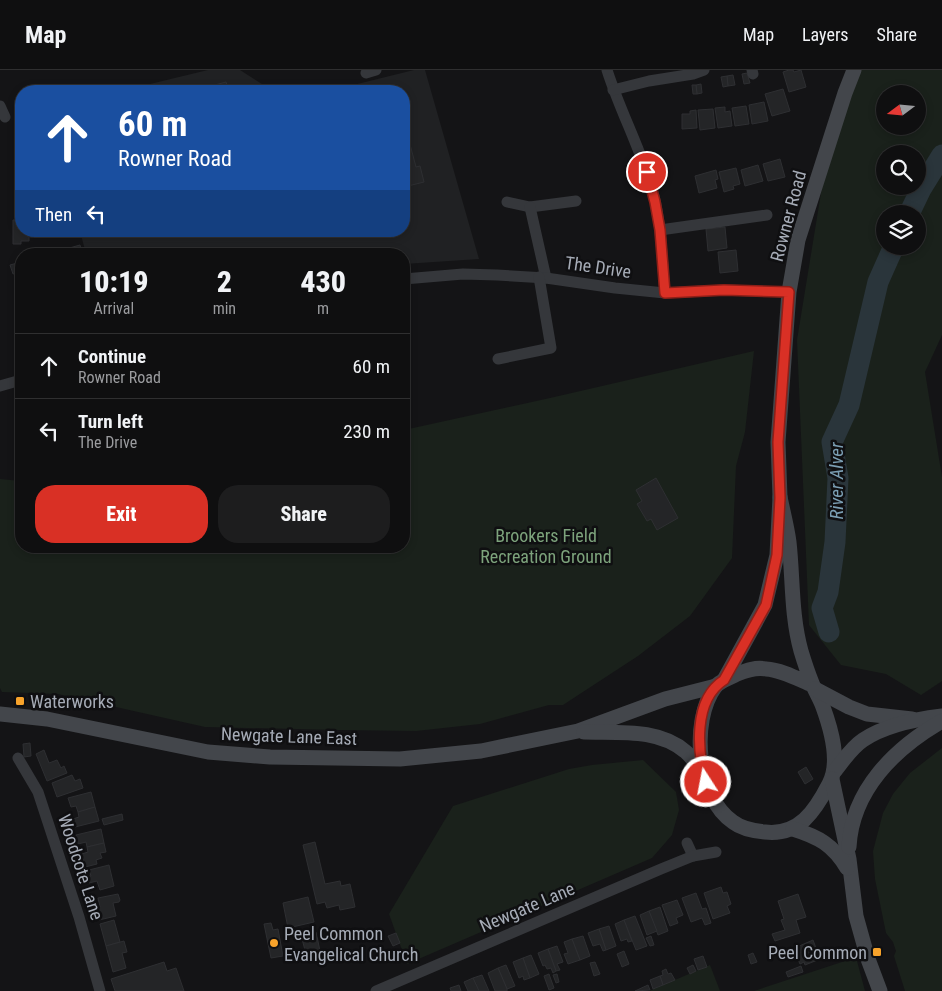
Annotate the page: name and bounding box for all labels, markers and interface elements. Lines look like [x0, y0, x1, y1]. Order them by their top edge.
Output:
text: Map [25, 21, 66, 49]
text: Map [743, 24, 774, 45]
text: Layers [802, 24, 849, 45]
text: Share [877, 24, 917, 45]
north arrow [876, 85, 926, 135]
map controls [876, 85, 926, 255]
text: 60 m [118, 104, 187, 145]
icon: ahead [35, 105, 100, 170]
button: search [876, 145, 926, 195]
text: Rowner Road [118, 146, 232, 171]
pin [626, 151, 668, 193]
icon: arrive [633, 158, 661, 186]
street label: Rowner Road [766, 168, 810, 264]
icon: left [82, 200, 110, 228]
text: Then [35, 203, 72, 226]
button: layers [876, 205, 926, 255]
street label: The Drive [564, 252, 632, 282]
text: 10:19 [79, 264, 149, 299]
text: 2 [217, 264, 232, 299]
text: 430 [300, 264, 346, 299]
text: Arrival [93, 299, 134, 318]
text: min [213, 299, 236, 318]
text: m [317, 299, 329, 318]
text: Continue [78, 345, 146, 368]
icon: ahead [35, 352, 63, 380]
text: 60 m [353, 355, 390, 378]
text: Rowner Road [78, 368, 161, 387]
text: Turn left [78, 410, 143, 433]
icon: left [35, 417, 63, 445]
text: 230 m [343, 420, 390, 443]
text: The Drive [78, 433, 137, 452]
water label: River Alver [825, 442, 848, 520]
button: Exit [35, 485, 208, 543]
button: Share [218, 485, 390, 543]
park label: Brookers Field Recreation Ground [480, 525, 612, 567]
place label: Waterworks [30, 691, 114, 712]
marker: Waterworks [14, 695, 26, 707]
street label: Newgate Lane East [221, 723, 357, 749]
position arrow [679, 755, 731, 807]
street label: Woodcote Lane [54, 811, 108, 923]
street label: Newgate Lane [476, 878, 578, 936]
place label: Peel Common Evangelical Church [284, 923, 418, 965]
marker: Peel Common Evangelical Church [268, 937, 280, 949]
place label: Peel Common [768, 942, 867, 963]
marker: Peel Common [871, 946, 883, 958]

